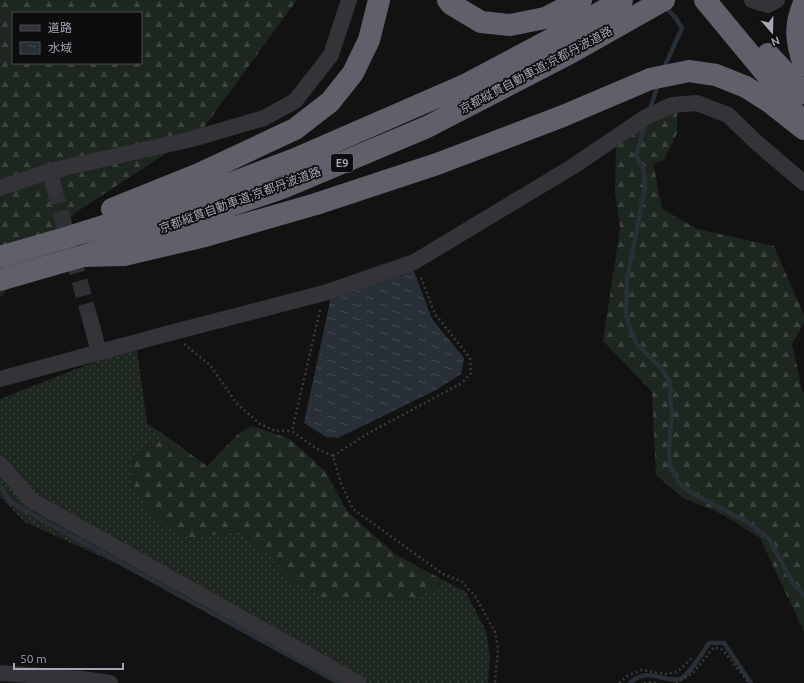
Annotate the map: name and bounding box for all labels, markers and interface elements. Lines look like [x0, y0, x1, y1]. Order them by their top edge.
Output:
legend [12, 12, 142, 64]
north arrow [752, 12, 792, 52]
text: 道路 [48, 21, 72, 34]
street label: 京都縦貫自動車道;京都丹波道路 [457, 24, 614, 115]
text: N [770, 34, 781, 48]
text: 水域 [48, 41, 72, 54]
road number: E9 [331, 154, 353, 172]
street label: 京都縦貫自動車道;京都丹波道路 [157, 164, 322, 235]
scale bar [14, 645, 123, 671]
text: 50 m [20, 652, 47, 665]

